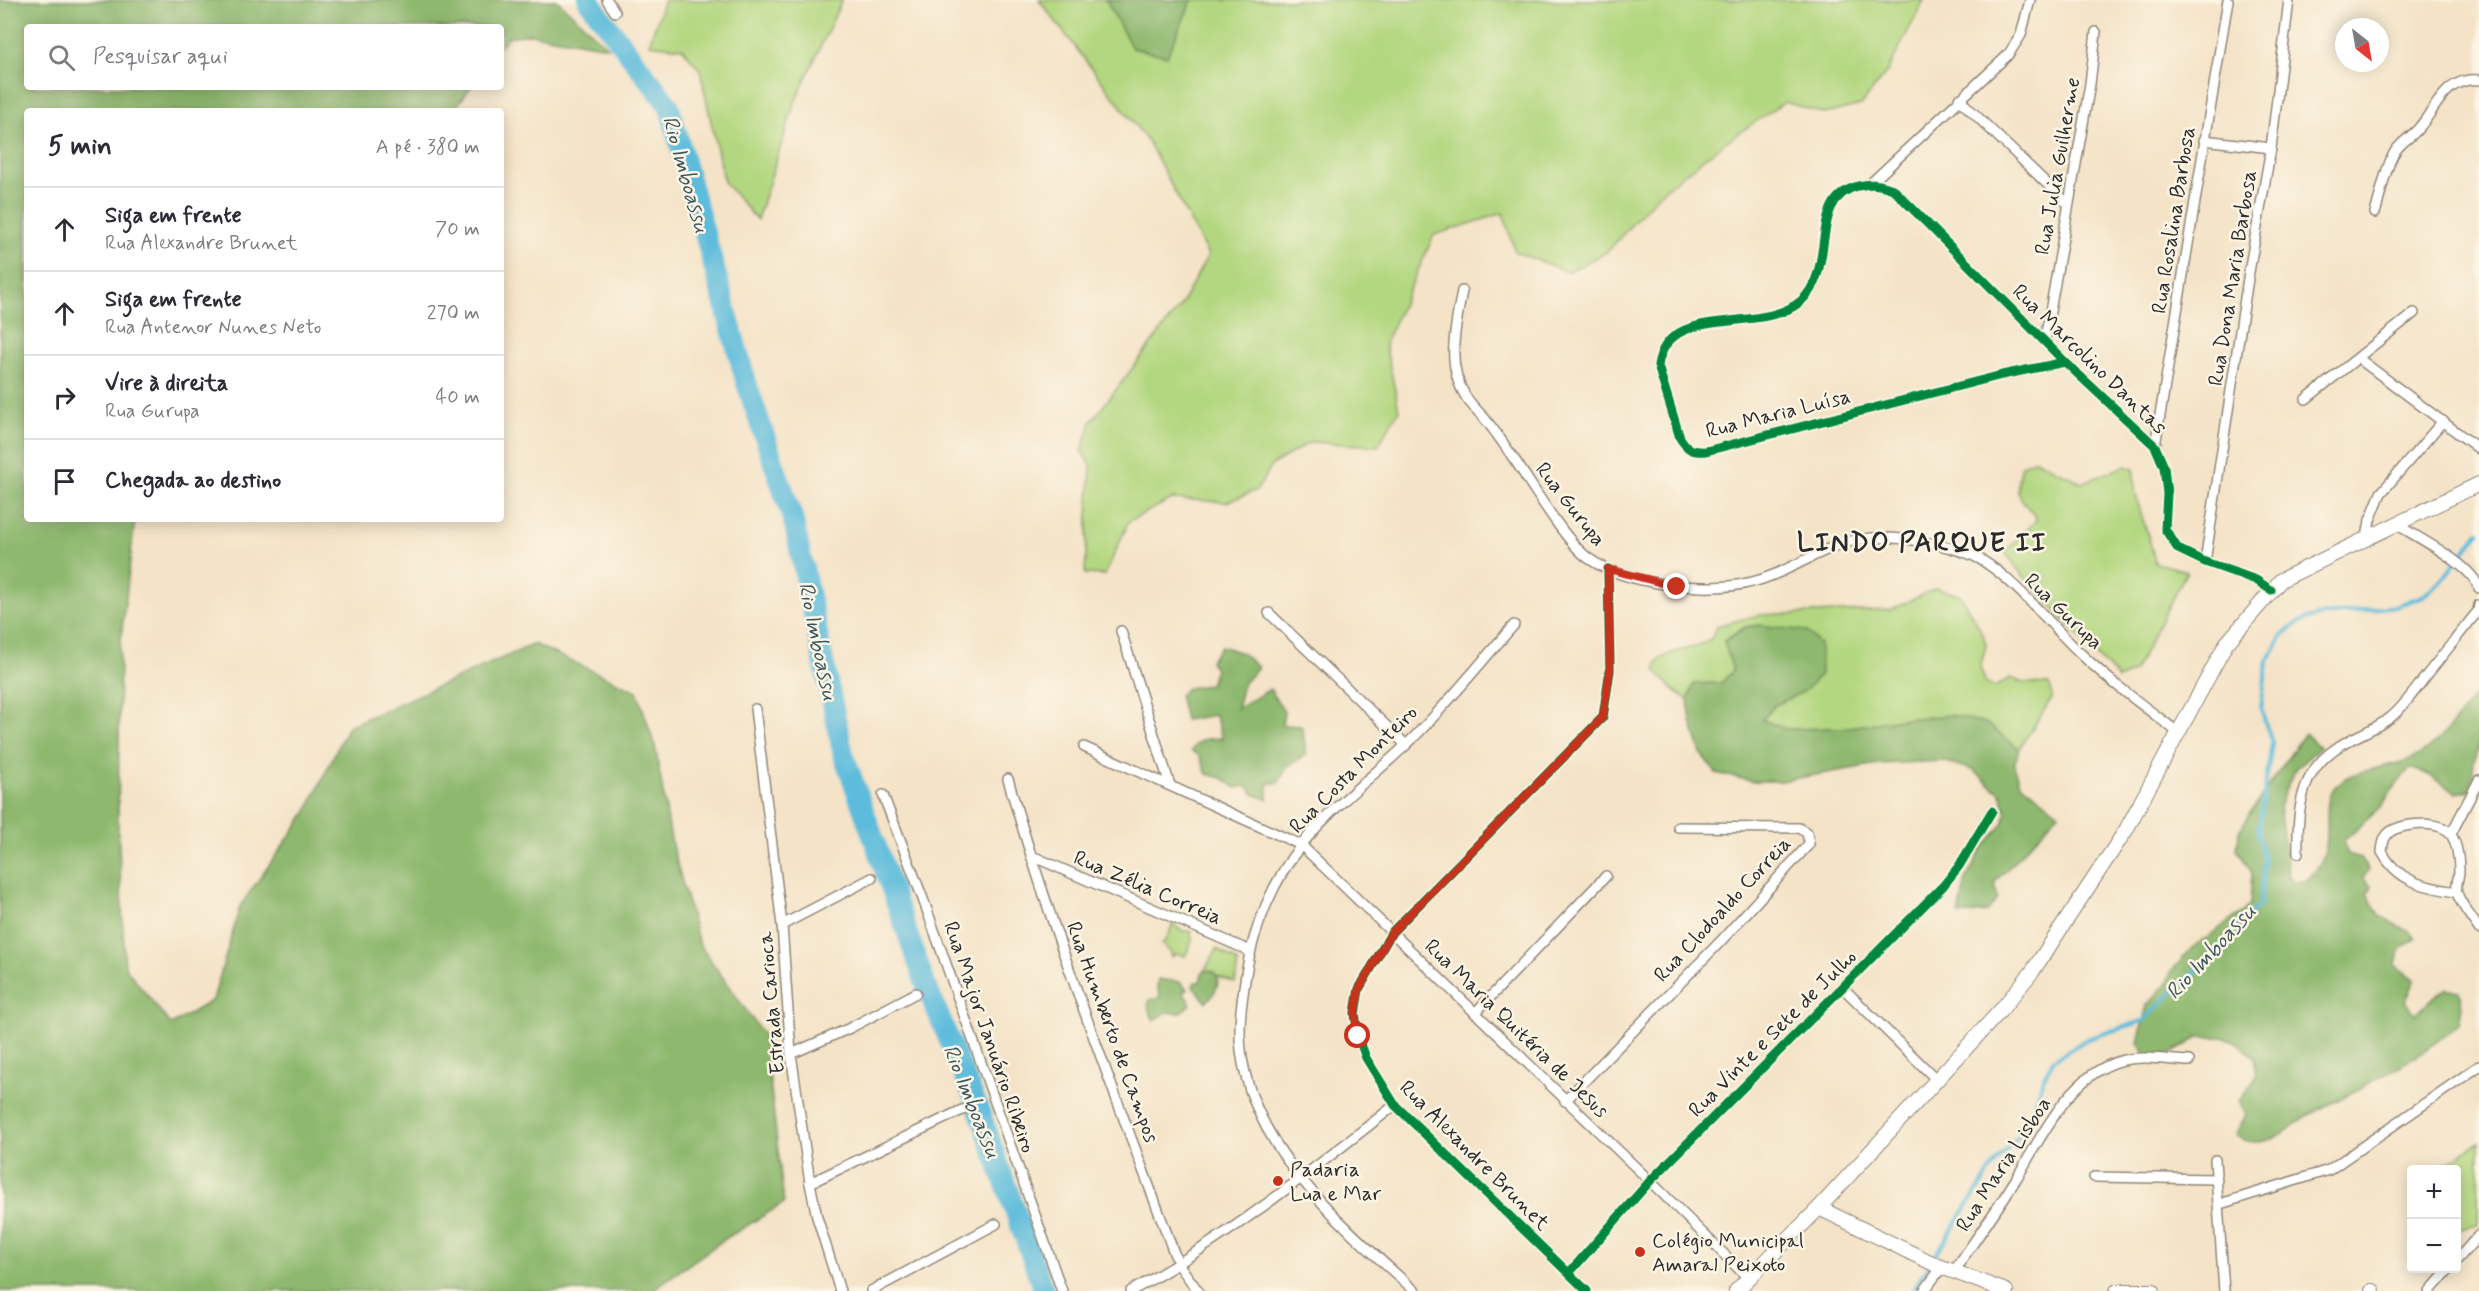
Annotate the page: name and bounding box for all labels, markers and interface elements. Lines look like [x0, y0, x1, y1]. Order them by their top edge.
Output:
north arrow [2335, 18, 2389, 72]
search box [24, 24, 504, 90]
icon: search [45, 41, 78, 74]
text: Pesquisar aqui [93, 43, 228, 71]
street label: Rua Julia Guilherme [2029, 75, 2087, 257]
water label: Rio Imboassu [655, 113, 715, 236]
street label: Rua Rosalina Barbosa [2145, 125, 2203, 316]
text: 5 min [48, 130, 112, 164]
text: A pé · 380 m [376, 134, 480, 161]
street label: Rua Dona Maria Barbosa [2202, 168, 2264, 388]
text: Siga em frente [105, 202, 242, 230]
icon: ahead [48, 213, 81, 246]
text: 70 m [435, 216, 480, 243]
text: Rua Alexandre Brunet [105, 230, 298, 257]
street label: Rua Marcolino Dantas [2006, 278, 2173, 441]
text: Siga em frente [105, 286, 242, 314]
icon: ahead [48, 297, 81, 330]
text: 270 m [427, 300, 480, 327]
text: Rua Antenor Nunes Neto [105, 314, 321, 341]
text: Vire à direita [105, 370, 228, 398]
icon: right [48, 381, 81, 414]
street label: Rua Maria Luísa [1703, 382, 1854, 445]
text: 40 m [436, 384, 480, 411]
text: Rua Gurupa [105, 398, 200, 425]
street label: Rua Gurupa [1529, 457, 1612, 552]
icon: arrive [48, 465, 81, 498]
text: Chegada ao destino [105, 467, 281, 495]
district label: LINDO PARQUE II [1797, 526, 2047, 561]
street label: Rua Gurupa [2018, 567, 2109, 656]
route end [1663, 573, 1689, 599]
water label: Rio Imboassu [791, 580, 843, 703]
street label: Rua Costa Monteiro [1283, 699, 1424, 840]
street label: Rua Clodoaldo Correia [1648, 831, 1798, 989]
street label: Rua Zélia Correia [1069, 844, 1226, 932]
water label: Rio Imboassu [2160, 899, 2263, 1006]
street label: Rua Major Januário Ribeiro [936, 918, 1042, 1157]
street label: Rua Humberto de Campos [1059, 918, 1165, 1147]
street label: Estrada Carioca [752, 930, 792, 1075]
street label: Rua Maria Quitéria de Jesus [1418, 933, 1615, 1124]
street label: Rua Vinte e Sete de Julho [1683, 944, 1863, 1124]
route start [1344, 1022, 1370, 1048]
water label: Rio Imboassu [936, 1041, 1007, 1163]
street label: Rua Alexandre Brunet [1393, 1074, 1556, 1238]
street label: Rua Maria Lisboa [1950, 1092, 2058, 1237]
place label: Padaria Lua e Mar [1290, 1156, 1381, 1208]
map controls [2407, 1165, 2461, 1273]
button: + [2407, 1165, 2461, 1219]
marker: Padaria Lua e Mar [1271, 1174, 1285, 1188]
button: − [2407, 1219, 2461, 1273]
place label: Colégio Municipal Amaral Peixoto [1652, 1227, 1804, 1279]
marker: Colégio Municipal Amaral Peixoto [1633, 1245, 1647, 1259]

